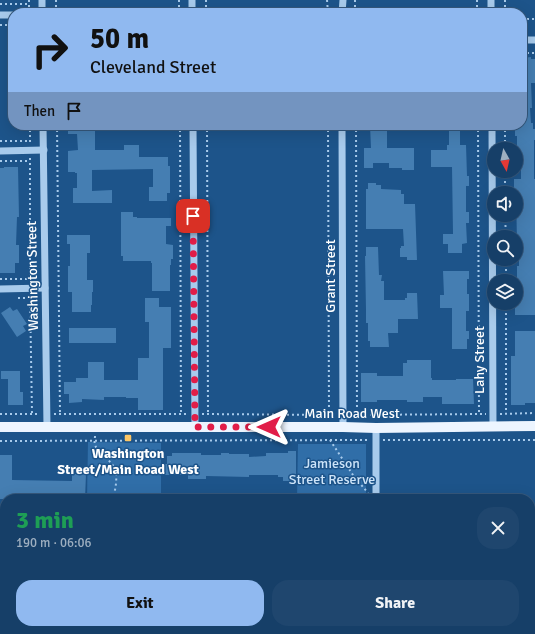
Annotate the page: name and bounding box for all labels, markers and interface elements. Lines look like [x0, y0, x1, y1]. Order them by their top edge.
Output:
text: 50 m [90, 22, 149, 56]
icon: right [24, 24, 76, 76]
text: Cleveland Street [90, 56, 216, 78]
icon: arrive [63, 100, 85, 122]
text: Then [24, 102, 55, 120]
north arrow [487, 142, 523, 178]
map controls [487, 142, 523, 310]
button: sound [487, 186, 523, 222]
pin [176, 199, 210, 233]
icon: arrive [182, 205, 204, 227]
street label: Washington Street [23, 221, 42, 331]
button: search [487, 230, 523, 266]
street label: Grant Street [322, 239, 339, 313]
button: layers [487, 274, 523, 310]
street label: Lahy Street [471, 326, 488, 394]
street label: Main Road West [304, 405, 400, 422]
position arrow [248, 406, 290, 448]
marker: Washington Street/Main Road West [123, 433, 133, 443]
place label: Washington Street/Main Road West [57, 445, 199, 478]
park label: Jamieson Street Reserve [289, 455, 375, 488]
text: 3 min [16, 505, 74, 535]
button: close [477, 507, 519, 549]
text: 190 m · 06:06 [16, 535, 92, 551]
button: Exit [16, 580, 264, 626]
button: Share [272, 580, 519, 626]

